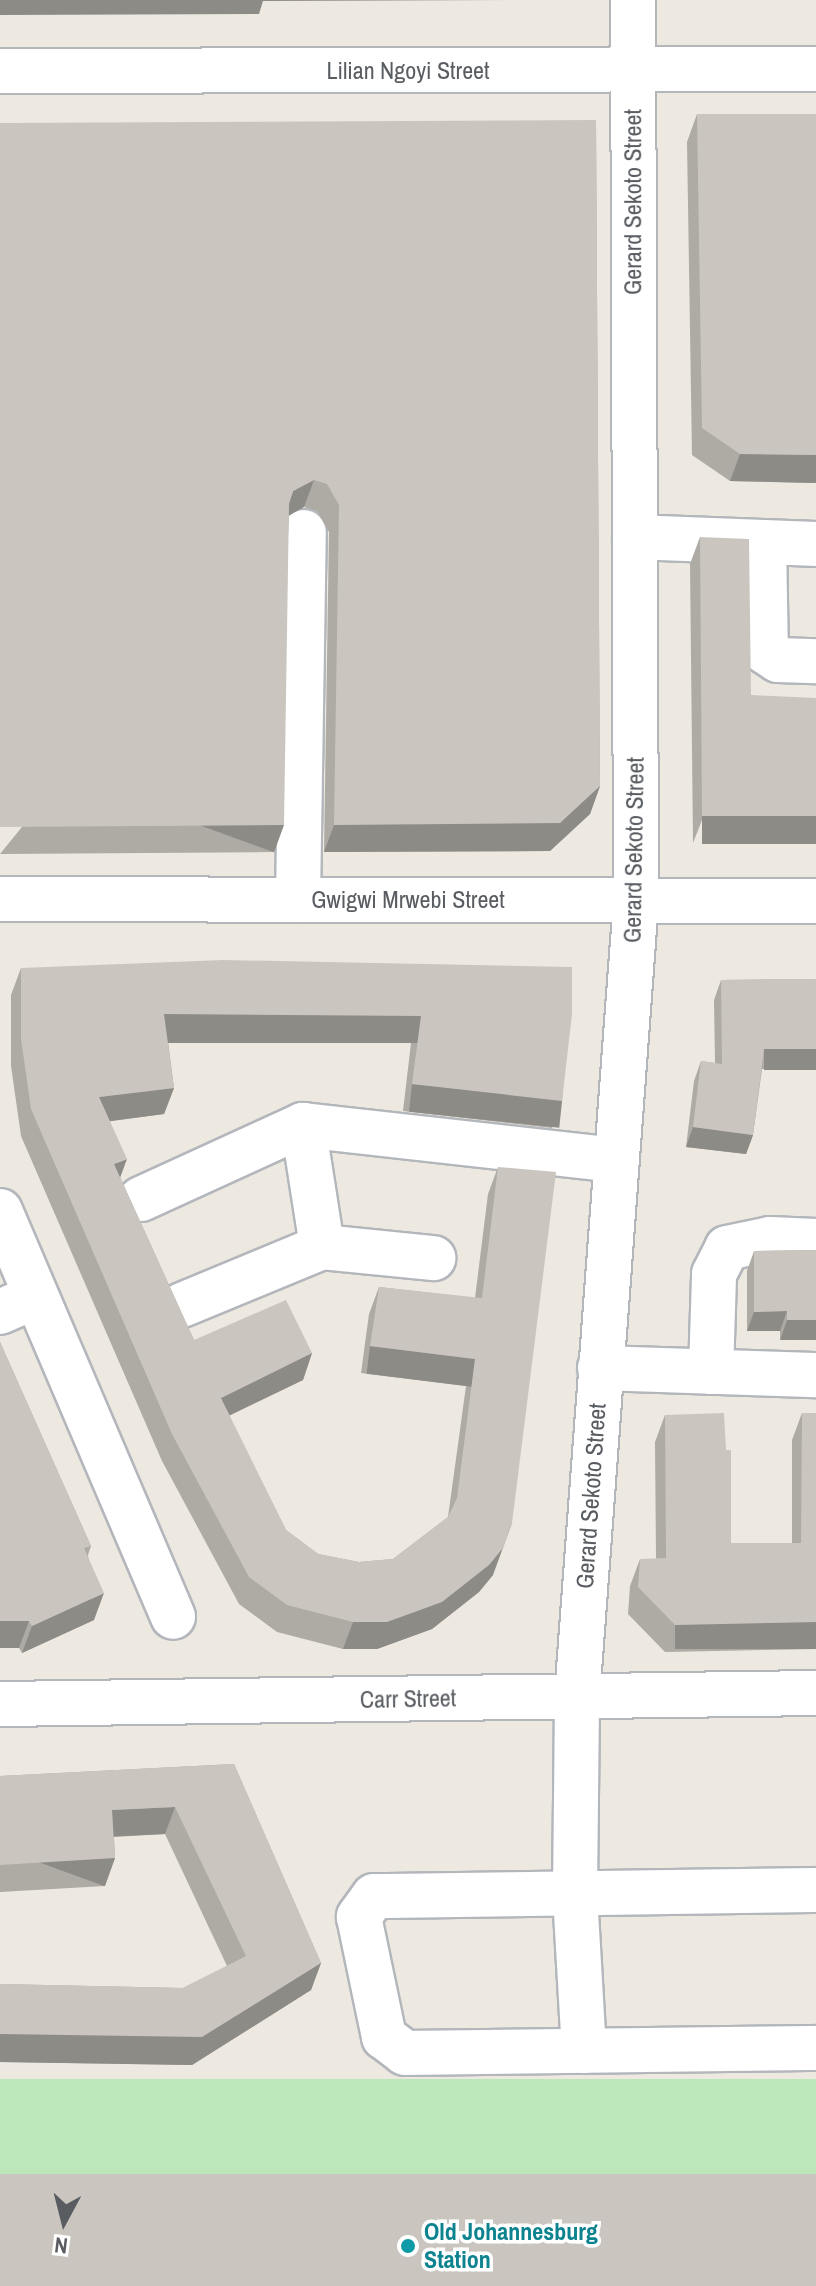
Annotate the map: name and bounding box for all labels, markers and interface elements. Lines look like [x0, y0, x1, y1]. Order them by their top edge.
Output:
street label: Lilian Ngoyi Street [326, 57, 490, 85]
street label: Gerard Sekoto Street [619, 109, 647, 295]
street label: Gerard Sekoto Street [618, 757, 650, 943]
street label: Gwigwi Mrwebi Street [311, 886, 505, 914]
street label: Gerard Sekoto Street [570, 1402, 612, 1590]
street label: Carr Street [360, 1684, 456, 1714]
north arrow [24, 2182, 104, 2262]
place label: Old Johannesburg Station [424, 2218, 598, 2274]
text: N [53, 2230, 69, 2262]
marker: Old Johannesburg Station [399, 2237, 417, 2255]

